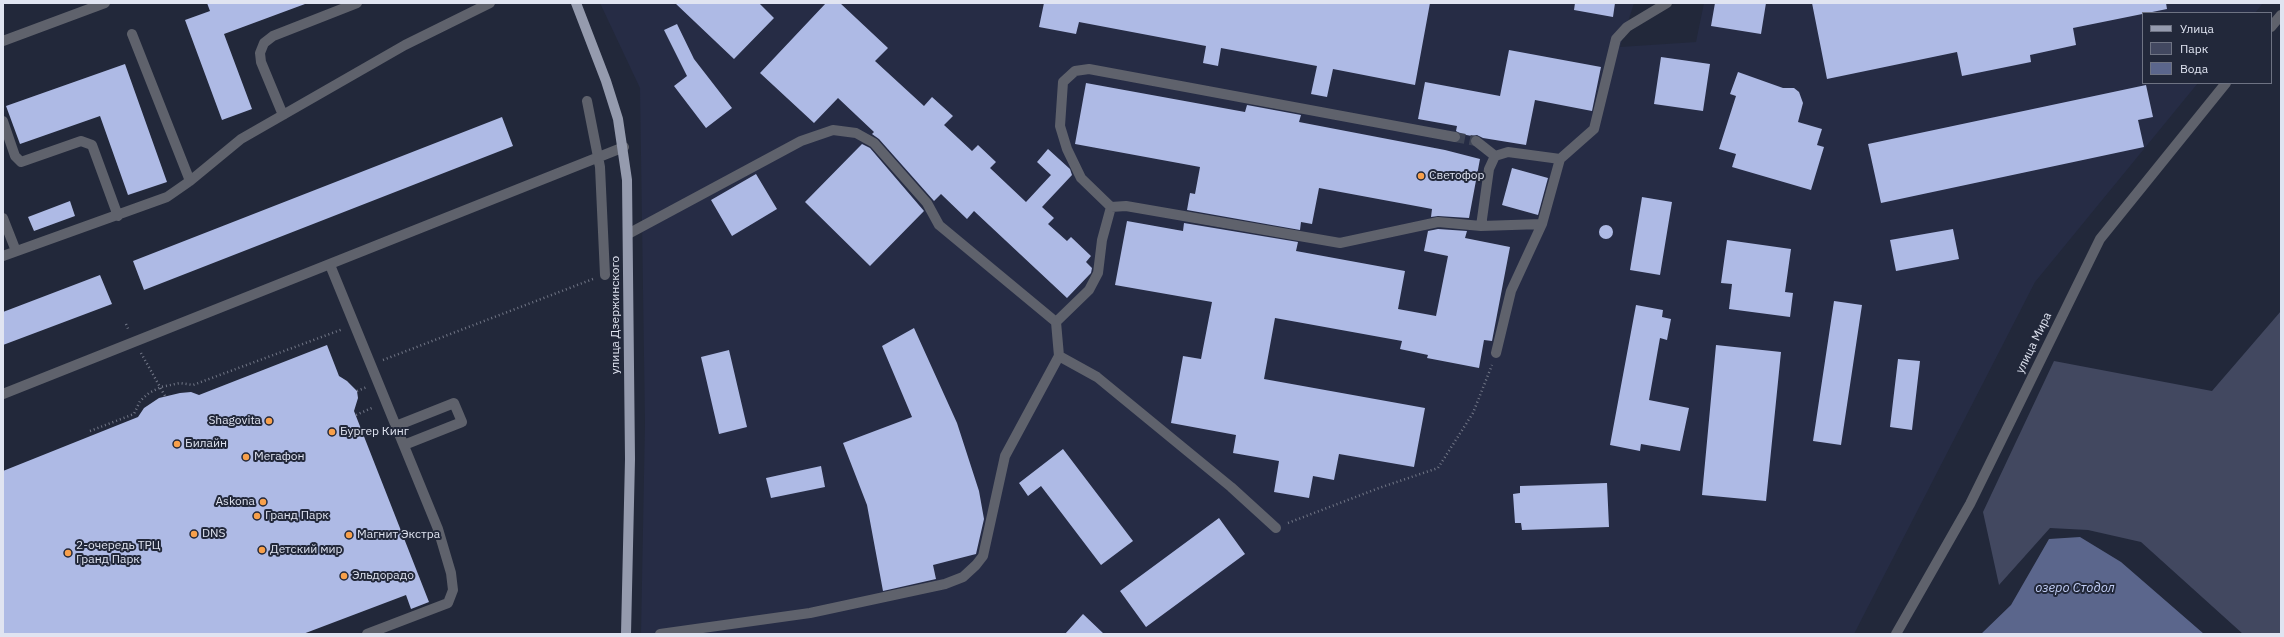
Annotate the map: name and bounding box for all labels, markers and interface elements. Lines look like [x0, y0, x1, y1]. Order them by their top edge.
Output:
legend [2142, 12, 2272, 84]
text: Улица [2180, 21, 2214, 36]
text: Парк [2180, 41, 2208, 56]
text: Вода [2180, 61, 2208, 76]
place label: Светофор [1429, 169, 1485, 183]
marker: Светофор [1416, 171, 1426, 181]
street label: улица Дзержинского [609, 256, 623, 374]
street label: улица Мира [2013, 310, 2055, 376]
place label: Shagovita [208, 414, 261, 428]
marker: Shagovita [264, 416, 274, 426]
place label: Бургер Кинг [340, 425, 409, 439]
marker: Бургер Кинг [327, 427, 337, 437]
place label: Билайн [185, 437, 227, 451]
marker: Билайн [172, 439, 182, 449]
place label: Мегафон [254, 450, 305, 464]
marker: Мегафон [241, 452, 251, 462]
place label: Askona [215, 495, 255, 509]
marker: Askona [258, 497, 268, 507]
place label: Гранд Парк [265, 509, 329, 523]
marker: Гранд Парк [252, 511, 262, 521]
place label: DNS [202, 527, 226, 541]
place label: Магнит Экстра [357, 528, 440, 542]
marker: DNS [189, 529, 199, 539]
marker: Магнит Экстра [344, 530, 354, 540]
place label: 2-очередь ТРЦ Гранд Парк [76, 539, 161, 567]
place label: Детский мир [270, 543, 343, 557]
marker: Детский мир [257, 545, 267, 555]
marker: 2-очередь ТРЦ Гранд Парк [63, 548, 73, 558]
place label: Эльдорадо [352, 569, 414, 583]
marker: Эльдорадо [339, 571, 349, 581]
water label: озеро Стодол [2035, 580, 2115, 596]

